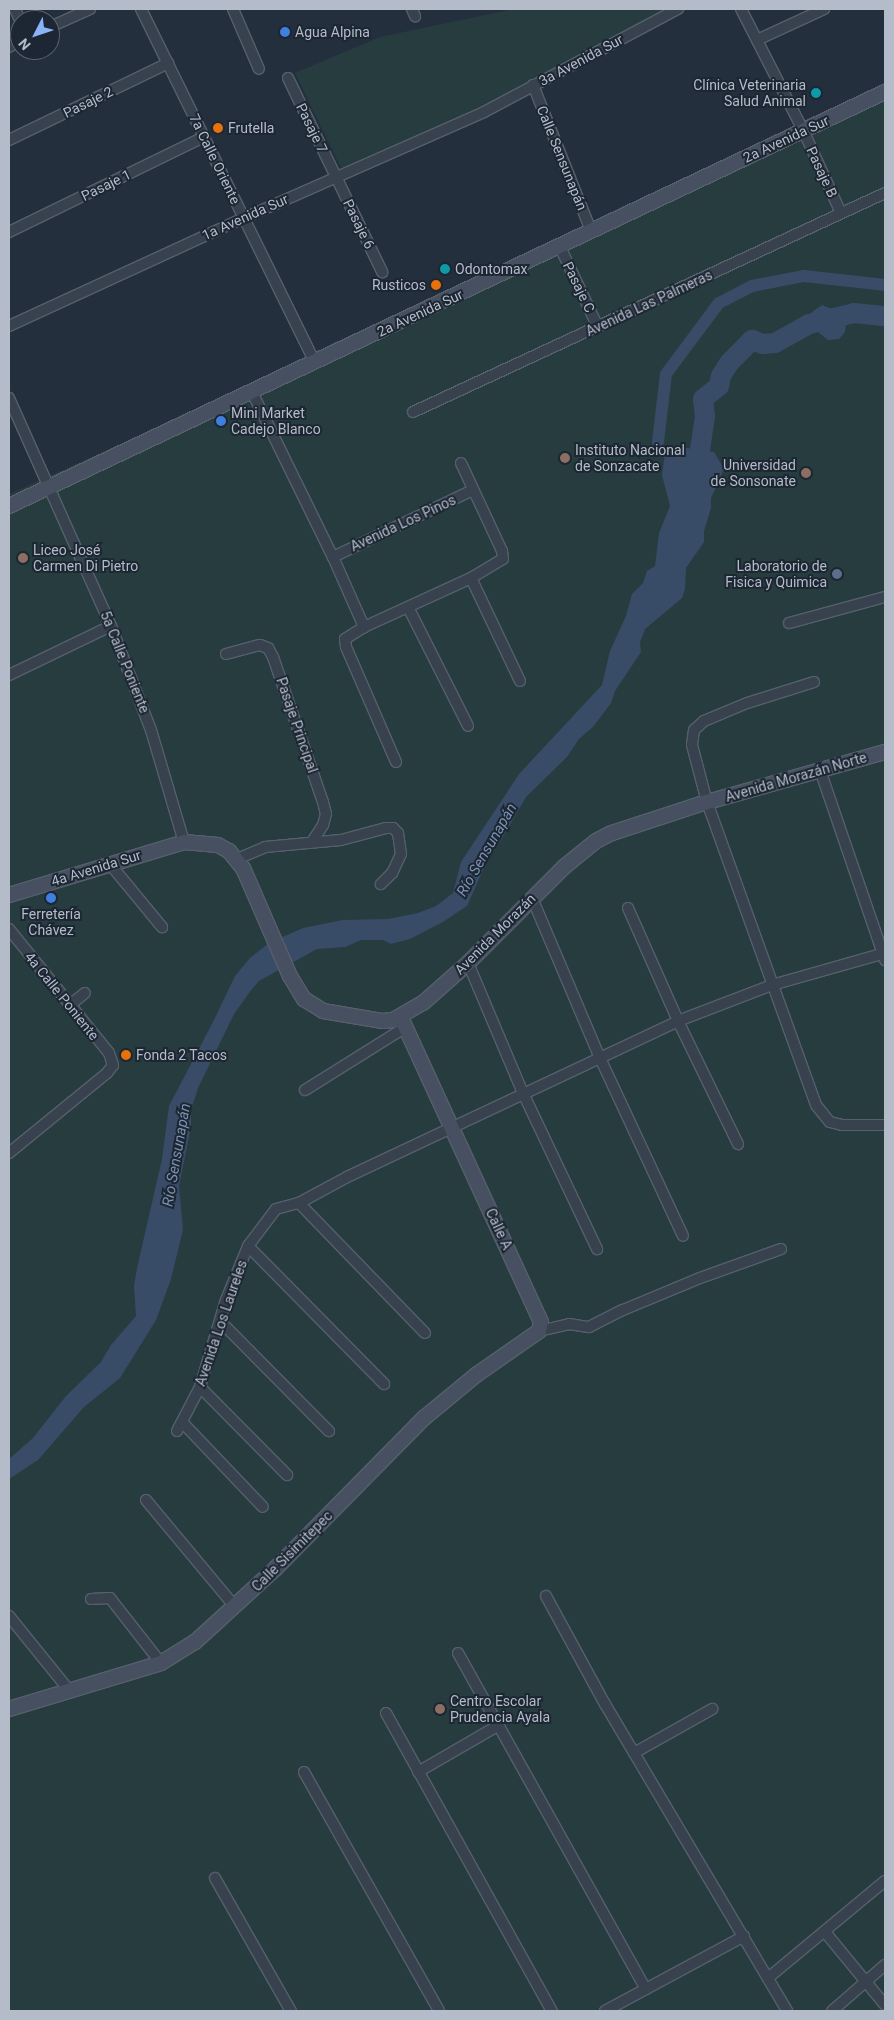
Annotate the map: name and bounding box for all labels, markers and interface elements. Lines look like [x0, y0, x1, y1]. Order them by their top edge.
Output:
north arrow [10, 10, 60, 60]
place label: Agua Alpina [295, 24, 370, 40]
marker: Agua Alpina [279, 26, 291, 38]
street label: 3a Avenida Sur [536, 31, 626, 89]
text: N [15, 35, 34, 53]
place label: Clínica Veterinaria Salud Animal [693, 77, 806, 110]
street label: Pasaje 2 [60, 83, 116, 121]
marker: Clínica Veterinaria Salud Animal [810, 87, 822, 99]
street label: Pasaje 7 [293, 100, 331, 156]
street label: Calle Sensunapán [533, 103, 591, 213]
street label: 7a Calle Oriente [186, 111, 244, 207]
street label: 2a Avenida Sur [740, 112, 832, 166]
place label: Frutella [228, 120, 274, 136]
marker: Frutella [212, 122, 224, 134]
street label: Pasaje B [803, 144, 841, 200]
street label: Pasaje 1 [78, 166, 134, 204]
street label: 1a Avenida Sur [199, 190, 291, 244]
street label: Pasaje 6 [340, 196, 378, 252]
street label: Pasaje C [559, 259, 599, 315]
place label: Odontomax [455, 261, 528, 277]
marker: Odontomax [439, 263, 451, 275]
street label: Avenida Las Palmeras [583, 266, 715, 340]
place label: Rusticos [372, 277, 426, 293]
marker: Rusticos [430, 279, 442, 291]
street label: 2a Avenida Sur [374, 286, 466, 340]
place label: Mini Market Cadejo Blanco [231, 405, 321, 438]
marker: Mini Market Cadejo Blanco [215, 415, 227, 427]
place label: Instituto Nacional de Sonzacate [575, 442, 685, 474]
marker: Instituto Nacional de Sonzacate [559, 452, 571, 464]
place label: Universidad de Sonsonate [711, 457, 796, 490]
marker: Universidad de Sonsonate [800, 467, 812, 479]
street label: Avenida Los Pinos [348, 491, 458, 555]
place label: Liceo José Carmen Di Pietro [33, 542, 138, 574]
marker: Liceo José Carmen Di Pietro [17, 552, 29, 564]
place label: Laboratorio de Fisica y Quimica [725, 558, 827, 590]
marker: Laboratorio de Fisica y Quimica [831, 568, 843, 580]
street label: 5a Calle Poniente [97, 609, 153, 715]
street label: Pasaje Principal [273, 675, 321, 775]
street label: Avenida Morazán Norte [723, 749, 869, 805]
water label: Río Sensunapán [453, 800, 521, 900]
street label: 4a Avenida Sur [49, 846, 143, 890]
street label: Avenida Morazán [451, 890, 539, 978]
marker: Ferretería Chávez [45, 892, 57, 904]
place label: Ferretería Chávez [21, 906, 81, 939]
street label: 4a Calle Poniente [21, 949, 103, 1043]
place label: Fonda 2 Tacos [136, 1047, 227, 1063]
marker: Fonda 2 Tacos [120, 1049, 132, 1061]
water label: Río Sensunapán [159, 1102, 195, 1208]
street label: Calle A [482, 1206, 516, 1252]
street label: Avenida Los Laureles [192, 1258, 250, 1388]
street label: Calle Sisimitepec [248, 1507, 336, 1595]
place label: Centro Escolar Prudencia Ayala [450, 1693, 550, 1725]
marker: Centro Escolar Prudencia Ayala [434, 1703, 446, 1715]

